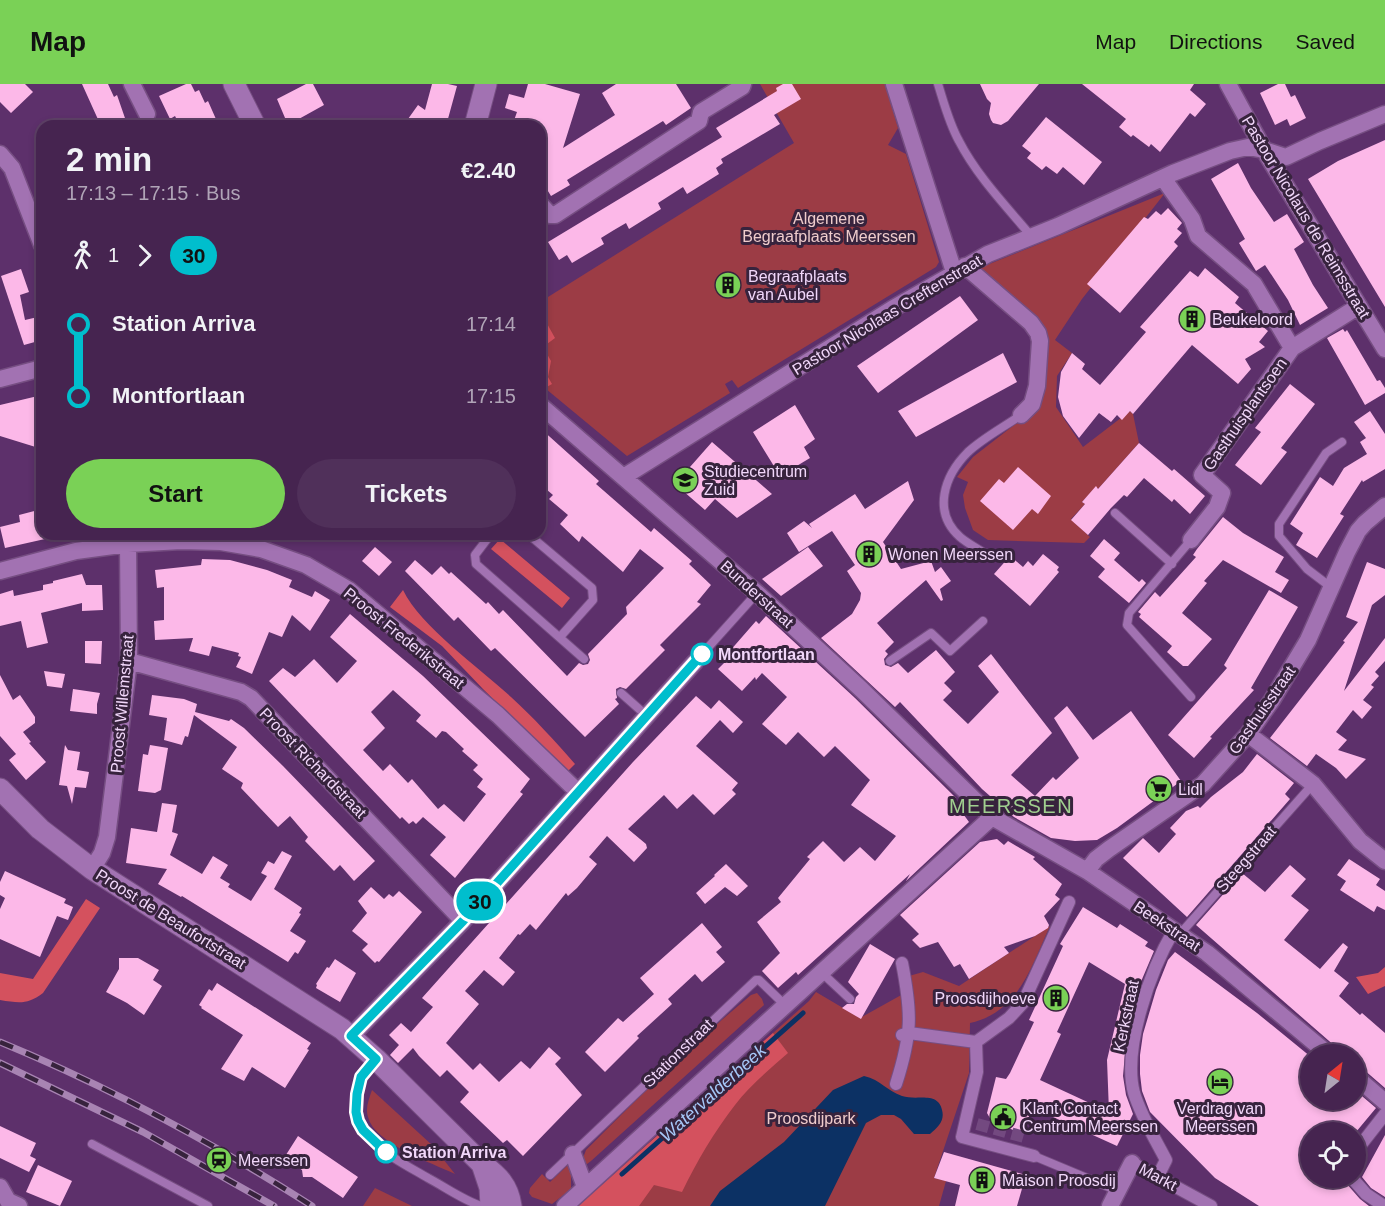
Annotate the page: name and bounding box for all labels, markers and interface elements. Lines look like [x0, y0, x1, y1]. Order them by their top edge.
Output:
text: Map [30, 26, 86, 57]
text: Map [1095, 30, 1136, 53]
text: Directions [1169, 30, 1262, 53]
text: Saved [1295, 30, 1355, 53]
street label: Pastoor Nicolaus de Reimsstraat [1239, 113, 1374, 322]
text: 2 min [66, 141, 152, 178]
text: €2.40 [461, 158, 516, 183]
text: 17:13 – 17:15 · Bus [66, 182, 241, 204]
park label: Algemene Begraafplaats Meerssen [742, 210, 916, 245]
icon: walk [66, 239, 99, 272]
icon: forward [128, 239, 161, 272]
text: 1 [108, 244, 119, 266]
text: 30 [182, 244, 205, 267]
street label: Pastoor Nicolaas Creftenstraat [789, 251, 985, 378]
place label: Begraafplaats van Aubel [748, 268, 847, 303]
building icon: Begraafplaats van Aubel [713, 270, 743, 300]
building icon: Beukeloord [1177, 304, 1207, 334]
text: Station Arriva [112, 311, 255, 336]
place label: Beukeloord [1212, 311, 1293, 328]
text: 17:14 [466, 313, 516, 335]
street label: Gasthuisplantsoen [1200, 355, 1290, 473]
text: Montfortlaan [112, 383, 245, 408]
text: 17:15 [466, 385, 516, 407]
button: Start [66, 459, 285, 528]
button: Tickets [297, 459, 516, 528]
place label: Studiecentrum Zuid [704, 463, 807, 498]
school or university icon: Studiecentrum Zuid [670, 465, 700, 495]
building icon: Wonen Meerssen [854, 539, 884, 569]
place label: Wonen Meerssen [888, 546, 1013, 563]
street label: Bunderstraat [717, 557, 797, 631]
street label: Proost Frederikstraat [341, 584, 468, 692]
street label: Proost Willemstraat [107, 634, 137, 774]
marker: Montfortlaan [691, 643, 713, 665]
place label: Montfortlaan [718, 646, 815, 663]
street label: Gasthuisstraat [1225, 662, 1299, 757]
street label: Proost Richardstraat [256, 705, 370, 822]
supermarket icon: Lidl [1144, 774, 1174, 804]
place label: Lidl [1178, 781, 1203, 798]
district label: MEERSSEN [949, 795, 1073, 817]
street label: Steegstraat [1213, 822, 1280, 895]
street label: Proost de Beaufortstraat [93, 866, 250, 972]
line badge: 30 [453, 882, 507, 920]
text: 30 [468, 890, 492, 913]
street label: Beekstraat [1131, 898, 1204, 955]
street label: Kerkstraat [1110, 978, 1142, 1053]
building icon: Proosdijhoeve [1041, 983, 1071, 1013]
place label: Proosdijhoeve [935, 990, 1036, 1007]
street label: Stationstraat [640, 1015, 717, 1090]
water label: Watervalderbeek [656, 1039, 771, 1146]
north arrow [1300, 1044, 1366, 1110]
map controls [1300, 1044, 1366, 1188]
hotel icon: Verdrag van Meerssen [1205, 1067, 1235, 1097]
place label: Klant Contact Centrum Meerssen [1022, 1100, 1158, 1135]
place label: Verdrag van Meerssen [1177, 1100, 1263, 1135]
public building icon: Klant Contact Centrum Meerssen [988, 1102, 1018, 1132]
park label: Proosdijpark [767, 1110, 856, 1127]
button: locate [1300, 1122, 1366, 1188]
marker: Station Arriva [375, 1141, 397, 1163]
place label: Station Arriva [402, 1144, 506, 1161]
station icon: Meerssen [204, 1145, 234, 1175]
place label: Meerssen [238, 1152, 308, 1169]
street label: Markt [1136, 1160, 1180, 1194]
building icon: Maison Proosdij [967, 1165, 997, 1195]
place label: Maison Proosdij [1002, 1172, 1116, 1189]

